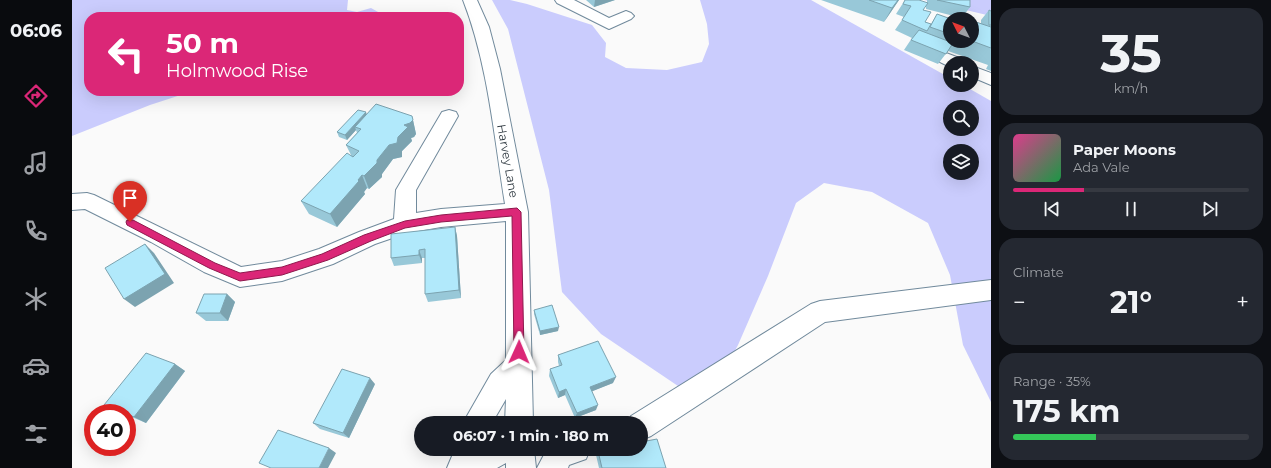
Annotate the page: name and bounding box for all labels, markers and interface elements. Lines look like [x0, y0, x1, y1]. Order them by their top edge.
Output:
north arrow [943, 12, 979, 48]
map controls [943, 12, 979, 180]
text: 06:06 [10, 20, 62, 42]
text: 35 [1100, 22, 1162, 85]
text: 50 m [166, 26, 239, 60]
icon: left [100, 28, 152, 80]
button: sound [943, 56, 979, 92]
text: Holmwood Rise [166, 60, 308, 82]
text: km/h [1114, 80, 1148, 96]
icon: directions [22, 82, 50, 110]
button: search [943, 100, 979, 136]
street label: Harvey Lane [494, 123, 522, 199]
text: Paper Moons [1073, 140, 1176, 159]
button: layers [943, 144, 979, 180]
icon: music [22, 149, 50, 177]
text: Ada Vale [1073, 159, 1130, 175]
pin [113, 181, 147, 222]
icon: arrive [119, 187, 141, 209]
icon: previous [1041, 198, 1063, 220]
icon: pause [1120, 198, 1142, 220]
icon: next [1199, 198, 1221, 220]
icon: phone [22, 217, 50, 245]
text: Climate [1013, 264, 1064, 280]
text: 21° [1110, 284, 1152, 321]
icon: climate [22, 285, 50, 313]
text: − [1013, 289, 1026, 316]
text: + [1236, 289, 1249, 316]
position arrow [498, 331, 540, 373]
icon: car [22, 352, 50, 380]
text: Range · 35% [1013, 373, 1091, 389]
text: 175 km [1013, 393, 1120, 430]
speed limit sign: 40 [84, 404, 136, 456]
icon: filters [22, 420, 50, 448]
text: 06:07 · 1 min · 180 m [453, 426, 609, 445]

